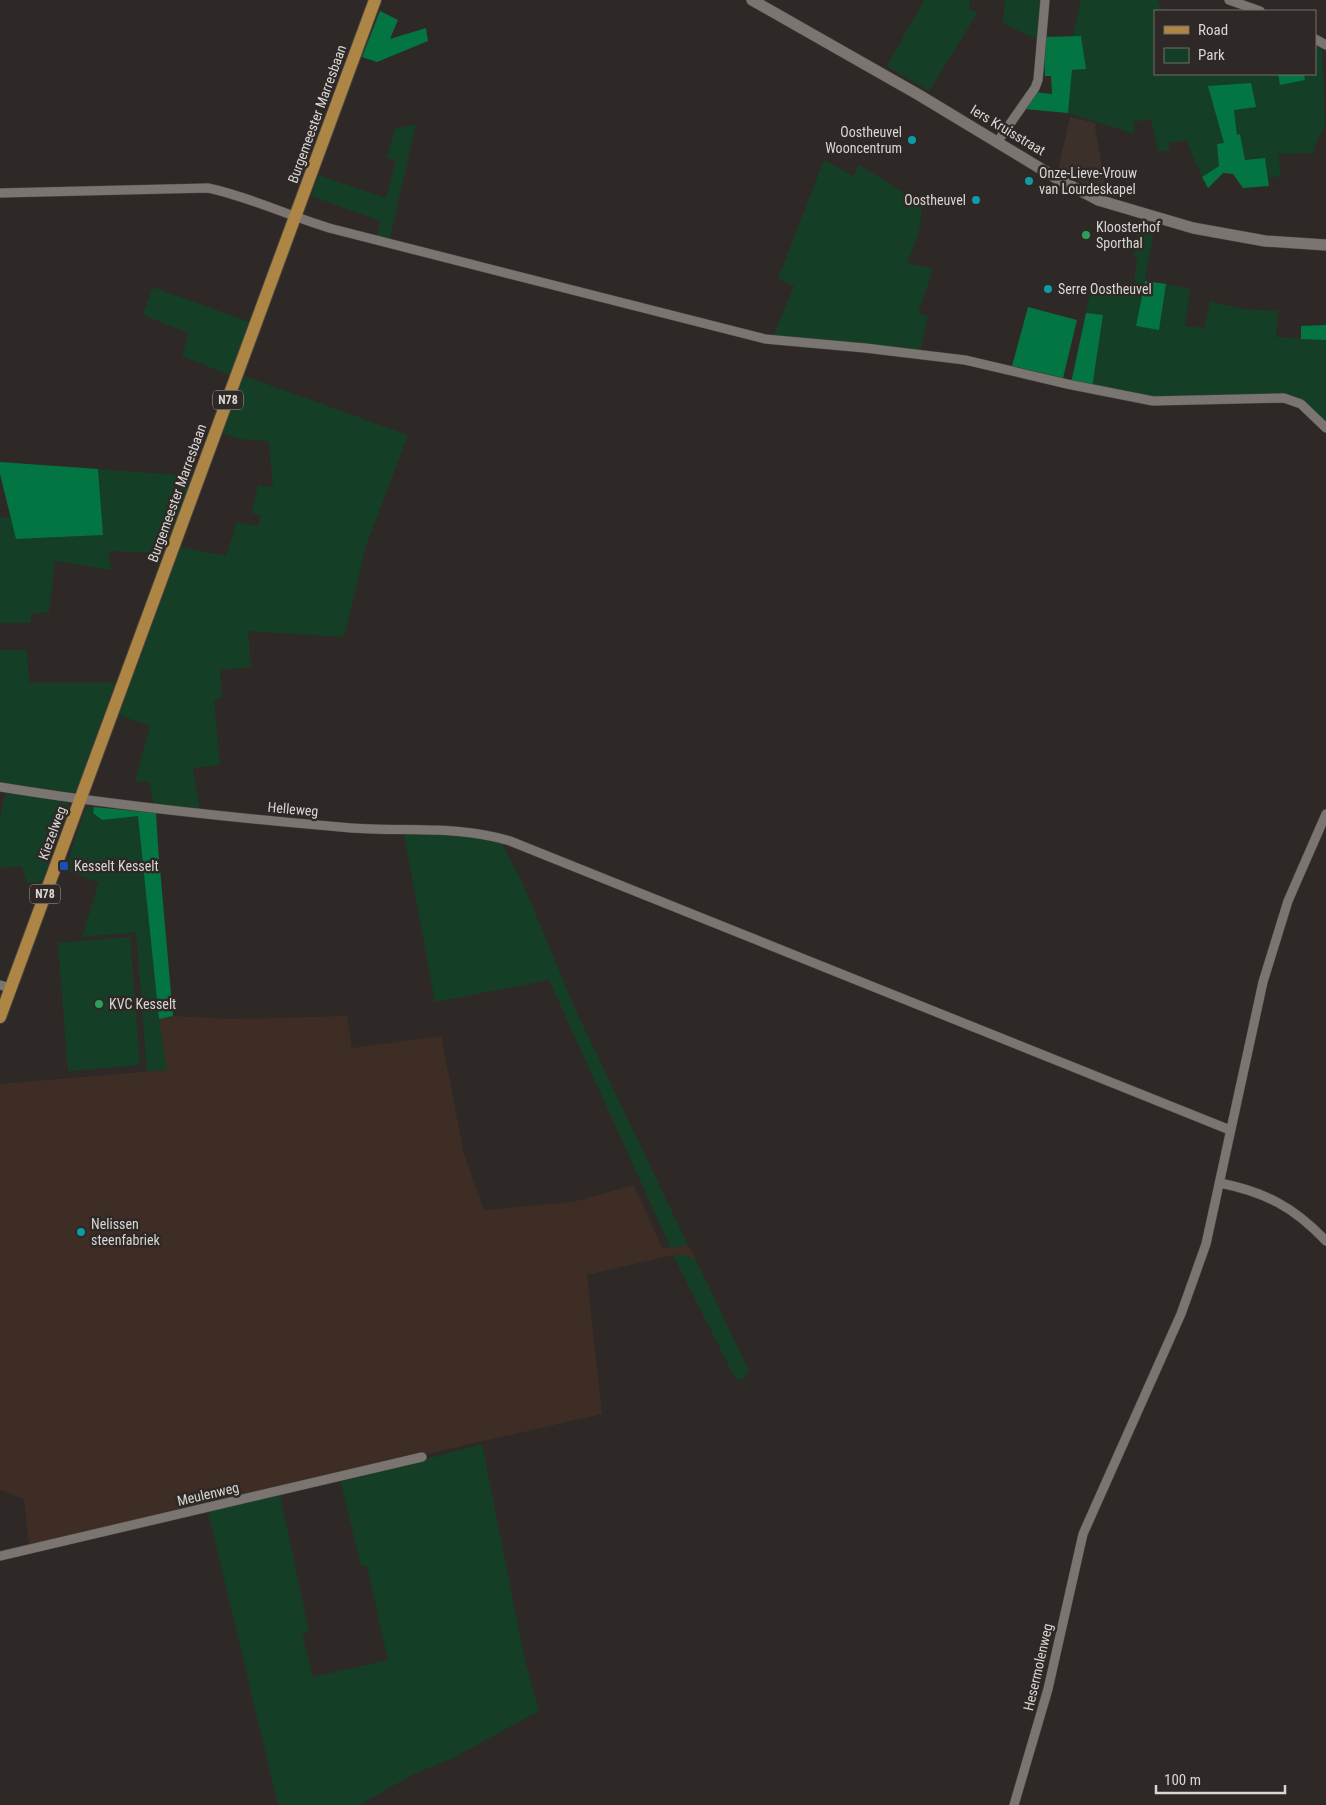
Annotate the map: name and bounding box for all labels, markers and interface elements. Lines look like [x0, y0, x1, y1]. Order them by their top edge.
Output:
legend [1154, 10, 1316, 75]
text: Road [1198, 21, 1228, 39]
street label: Burgemeester Marresbaan [285, 43, 349, 185]
text: Park [1198, 46, 1225, 64]
street label: Iers Kruisstraat [968, 101, 1048, 159]
place label: Oostheuvel Wooncentrum [825, 124, 902, 156]
marker: Oostheuvel Wooncentrum [906, 134, 918, 146]
place label: Onze-Lieve-Vrouw van Lourdeskapel [1039, 165, 1137, 197]
marker: Onze-Lieve-Vrouw van Lourdeskapel [1023, 175, 1035, 187]
place label: Oostheuvel [904, 192, 966, 208]
marker: Oostheuvel [970, 194, 982, 206]
place label: Kloosterhof Sporthal [1096, 219, 1161, 251]
marker: Kloosterhof Sporthal [1080, 229, 1092, 241]
place label: Serre Oostheuvel [1058, 281, 1152, 297]
marker: Serre Oostheuvel [1042, 283, 1054, 295]
road number: N78 [213, 390, 243, 410]
street label: Burgemeester Marresbaan [145, 422, 209, 564]
street label: Helleweg [267, 799, 319, 819]
street label: Kiezelweg [35, 804, 69, 862]
place label: Kesselt Kesselt [74, 858, 159, 874]
marker: Kesselt Kesselt [58, 860, 70, 872]
road number: N78 [30, 884, 60, 904]
place label: KVC Kesselt [109, 996, 176, 1012]
marker: KVC Kesselt [93, 998, 105, 1010]
place label: Nelissen steenfabriek [91, 1216, 161, 1248]
marker: Nelissen steenfabriek [75, 1226, 87, 1238]
street label: Meulenweg [175, 1479, 241, 1509]
street label: Hesermolenweg [1020, 1622, 1056, 1712]
scale bar [1156, 1762, 1285, 1794]
text: 100 m [1164, 1771, 1201, 1789]

